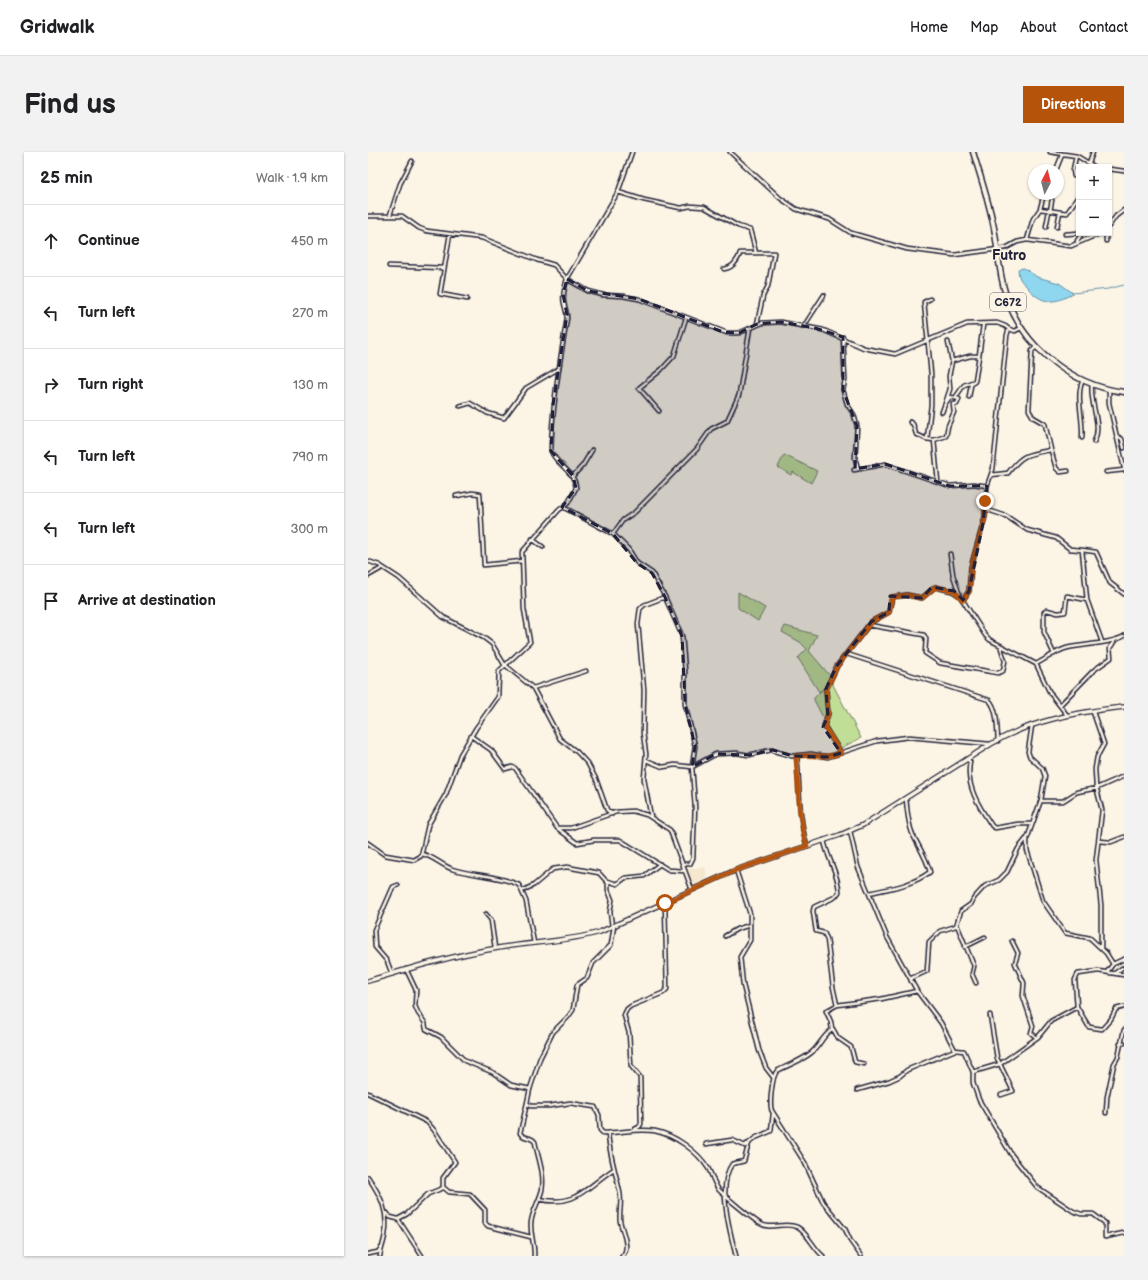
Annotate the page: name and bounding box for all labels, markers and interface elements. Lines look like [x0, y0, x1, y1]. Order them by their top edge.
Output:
text: Gridwalk [20, 16, 95, 39]
text: Home [910, 19, 948, 36]
text: Map [970, 19, 998, 36]
text: About [1020, 19, 1057, 36]
text: Contact [1079, 19, 1128, 36]
button: Directions [1023, 86, 1124, 123]
text: Find us [24, 88, 116, 121]
north arrow [1028, 164, 1064, 200]
map controls [1076, 164, 1112, 236]
button: + [1076, 164, 1112, 200]
text: 25 min [40, 168, 93, 188]
text: Walk · 1.9 km [256, 170, 328, 186]
button: − [1076, 200, 1112, 236]
icon: ahead [40, 230, 62, 252]
text: Continue [78, 231, 140, 250]
text: 450 m [291, 233, 328, 249]
district label: Futro [992, 247, 1026, 264]
road number: C672 [990, 293, 1026, 311]
icon: left [40, 302, 62, 324]
text: Turn left [78, 303, 135, 322]
text: 270 m [292, 305, 328, 321]
icon: right [40, 374, 62, 396]
text: Turn right [78, 375, 143, 394]
text: 130 m [293, 377, 328, 393]
icon: left [40, 446, 62, 468]
text: Turn left [78, 447, 135, 466]
text: 790 m [292, 449, 328, 465]
route end [976, 492, 994, 510]
icon: left [40, 518, 62, 540]
text: Turn left [78, 519, 135, 538]
text: 300 m [290, 521, 328, 537]
icon: arrive [40, 590, 62, 612]
text: Arrive at destination [78, 591, 216, 610]
route start [656, 894, 674, 912]

